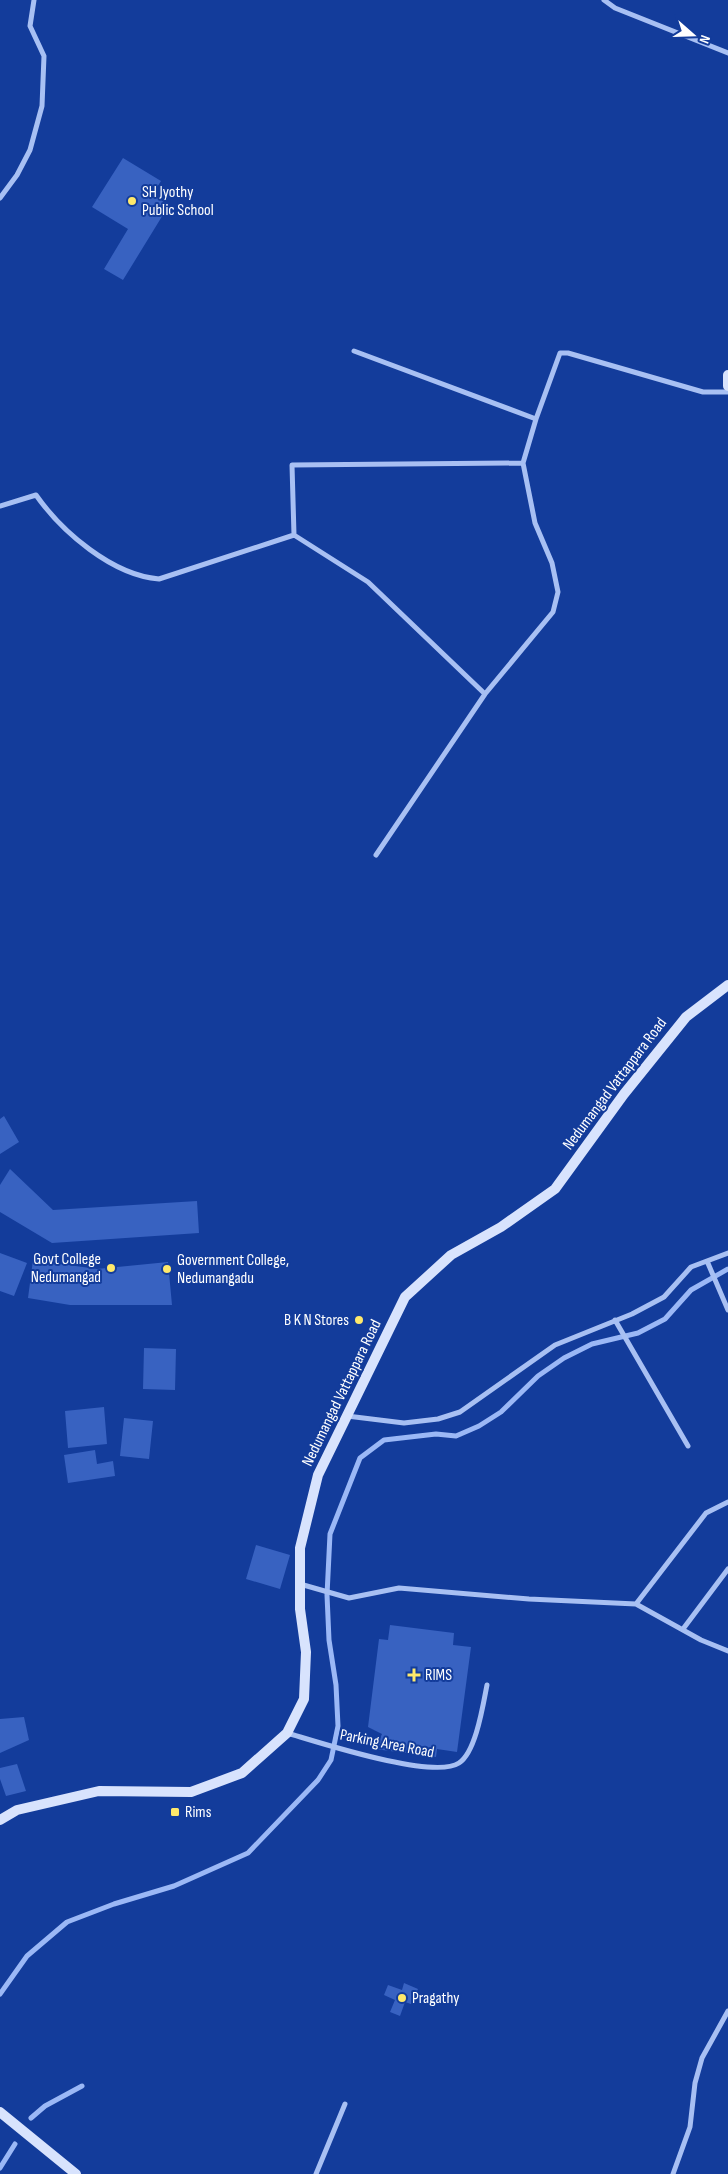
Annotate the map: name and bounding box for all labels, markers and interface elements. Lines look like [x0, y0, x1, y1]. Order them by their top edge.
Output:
north arrow [668, 10, 718, 60]
text: N [695, 33, 714, 46]
place label: SH Jyothy Public School [142, 183, 214, 220]
marker: SH Jyothy Public School [126, 195, 138, 207]
street label: Nedumangad Vattappara Road [559, 1014, 671, 1154]
place label: Govt College Nedumangad [31, 1250, 101, 1287]
place label: Government College, Nedumangadu [177, 1251, 289, 1288]
marker: Govt College Nedumangad [105, 1262, 117, 1274]
marker: Government College, Nedumangadu [161, 1263, 173, 1275]
place label: B K N Stores [284, 1311, 349, 1330]
marker: B K N Stores [353, 1314, 365, 1326]
street label: Nedumangad Vattappara Road [298, 1317, 386, 1469]
place label: RIMS [425, 1666, 452, 1685]
marker: RIMS [407, 1668, 421, 1682]
street label: Parking Area Road [338, 1726, 436, 1762]
place label: Rims [185, 1803, 212, 1822]
marker: Rims [169, 1806, 181, 1818]
place label: Pragathy [412, 1989, 459, 2008]
marker: Pragathy [396, 1992, 408, 2004]

